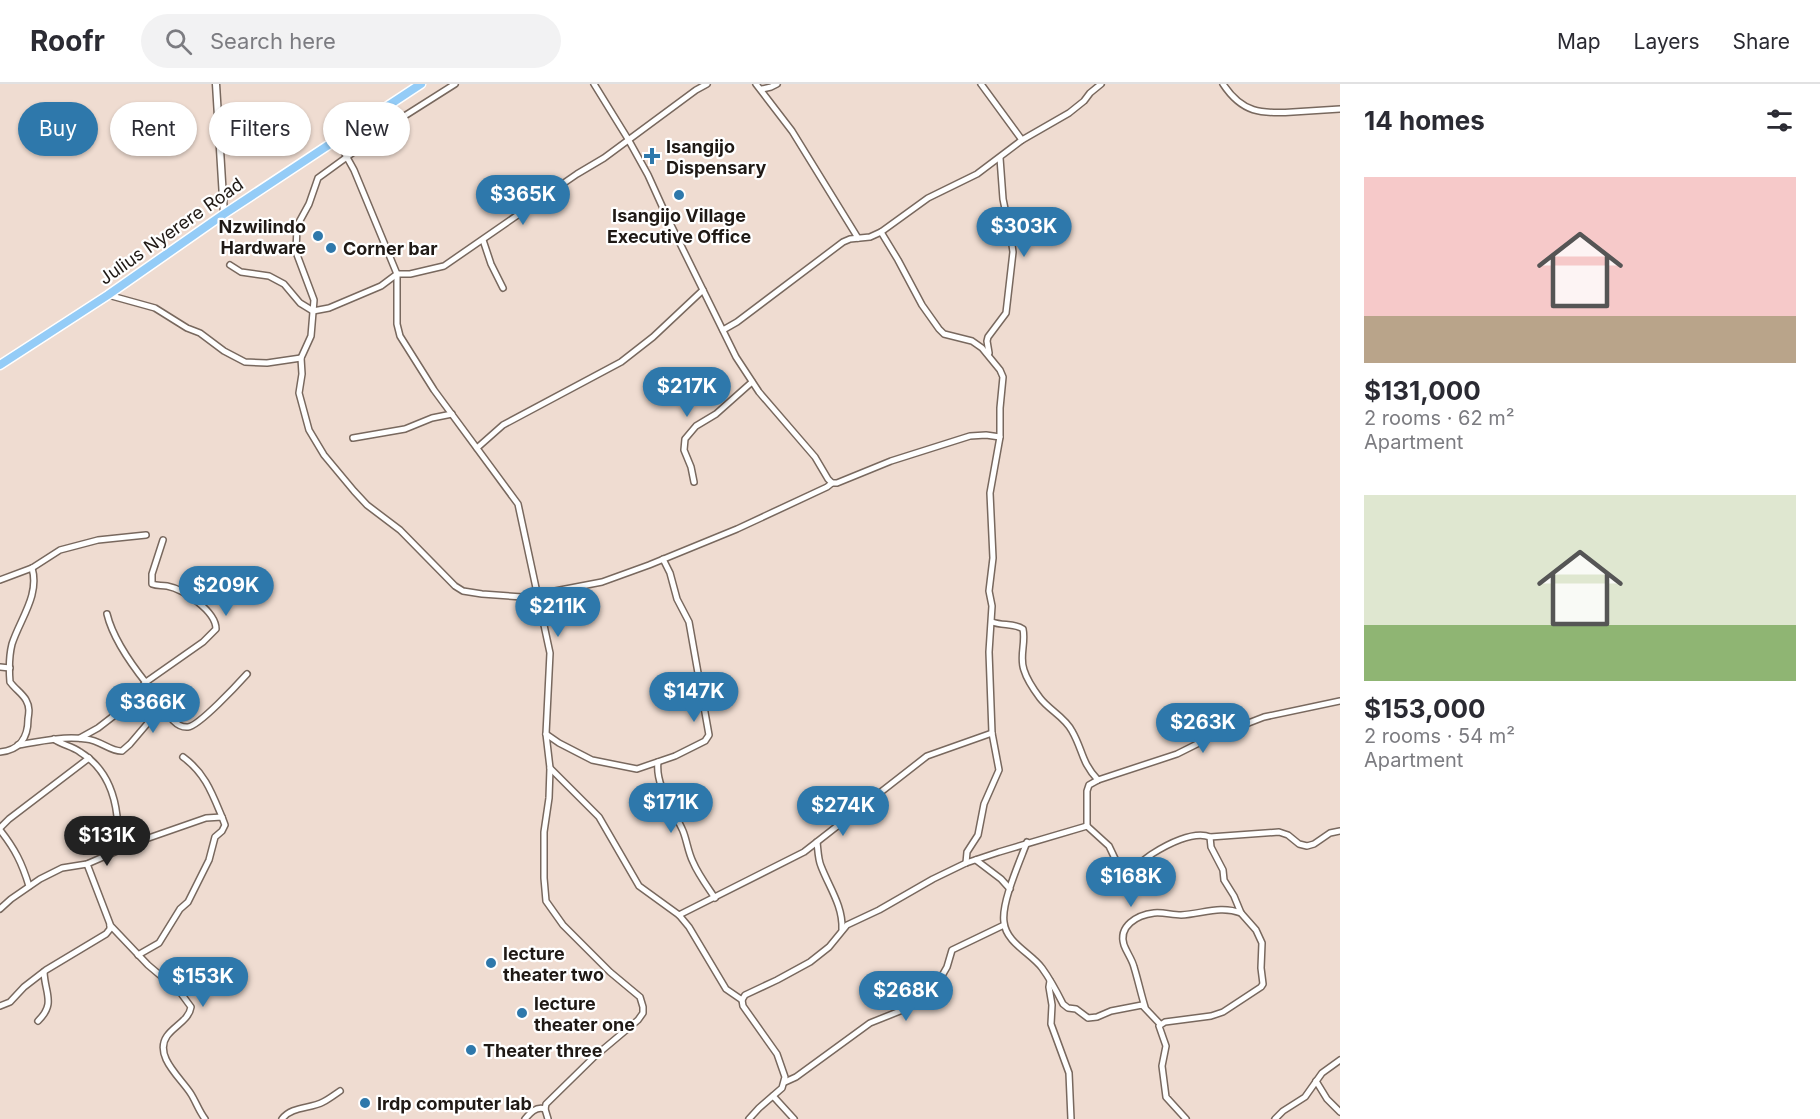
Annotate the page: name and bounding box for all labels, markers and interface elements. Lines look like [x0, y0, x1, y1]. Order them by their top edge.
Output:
search box [141, 14, 561, 68]
text: Roofr [30, 24, 105, 58]
icon: search [162, 25, 195, 58]
text: Search here [210, 28, 336, 54]
text: Map [1557, 29, 1601, 54]
text: Layers [1634, 29, 1700, 54]
text: Share [1733, 29, 1790, 54]
chip: Buy [18, 102, 98, 156]
chip: Rent [110, 102, 197, 156]
chip: Filters [209, 102, 311, 156]
chip: New [323, 102, 410, 156]
icon: filters [1763, 104, 1796, 137]
text: 14 homes [1364, 105, 1485, 136]
place label: Isangijo Dispensary [666, 136, 766, 178]
marker: Isangijo Dispensary [643, 147, 661, 165]
street label: Julius Nyerere Road [95, 173, 247, 289]
pin: $365K [481, 175, 565, 226]
text: $365K [490, 182, 556, 206]
marker: Isangijo Village Executive Office [672, 188, 686, 202]
place label: Isangijo Village Executive Office [607, 205, 751, 247]
pin: $303K [982, 207, 1066, 258]
text: $303K [991, 214, 1057, 238]
place label: Nzwilindo Hardware [218, 216, 306, 258]
icon: home [1526, 216, 1634, 324]
marker: Nzwilindo Hardware [311, 229, 325, 243]
place label: Corner bar [343, 238, 438, 259]
marker: Corner bar [324, 241, 338, 255]
pin: $217K [645, 367, 729, 418]
text: $217K [657, 374, 717, 398]
text: $131,000 [1364, 375, 1481, 406]
text: 2 rooms · 62 m² [1364, 406, 1515, 430]
text: Apartment [1364, 430, 1463, 454]
icon: home [1526, 534, 1634, 642]
pin: $209K [184, 566, 268, 617]
text: $209K [193, 573, 259, 597]
pin: $211K [516, 587, 600, 638]
text: $211K [529, 594, 587, 618]
pin: $147K [652, 672, 736, 723]
text: $147K [663, 679, 725, 703]
pin: $366K [111, 683, 195, 734]
text: $366K [120, 690, 186, 714]
text: $153,000 [1364, 693, 1486, 724]
pin: $263K [1161, 703, 1245, 754]
text: $263K [1170, 710, 1236, 734]
text: 2 rooms · 54 m² [1364, 724, 1515, 748]
text: Apartment [1364, 748, 1463, 772]
pin: $171K [629, 783, 713, 834]
pin: $274K [801, 786, 885, 837]
text: $171K [643, 790, 699, 814]
text: $274K [811, 793, 875, 817]
pin: $131K [65, 816, 149, 867]
text: $131K [78, 823, 136, 847]
pin: $168K [1089, 857, 1173, 908]
text: $168K [1100, 864, 1162, 888]
place label: lecture theater two [503, 943, 604, 985]
marker: lecture theater two [484, 956, 498, 970]
pin: $153K [161, 957, 245, 1008]
text: $153K [172, 964, 234, 988]
pin: $268K [864, 971, 948, 1022]
text: $268K [873, 978, 939, 1002]
place label: lecture theater one [534, 993, 635, 1035]
marker: lecture theater one [515, 1006, 529, 1020]
place label: Theater three [483, 1040, 603, 1061]
marker: Theater three [464, 1043, 478, 1057]
place label: Irdp computer lab [377, 1093, 532, 1114]
marker: Irdp computer lab [358, 1096, 372, 1110]

